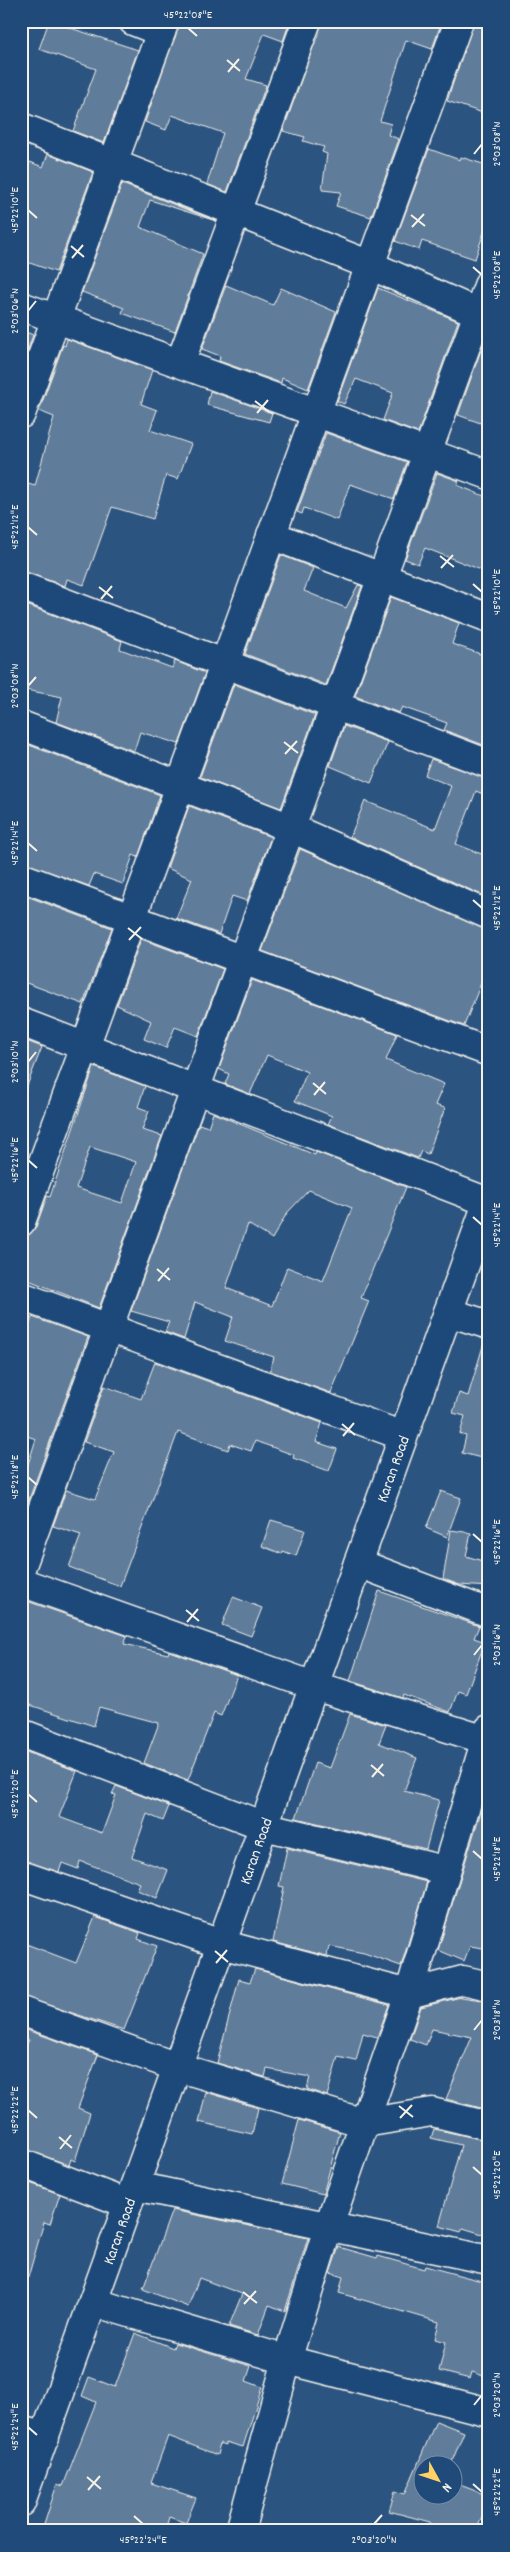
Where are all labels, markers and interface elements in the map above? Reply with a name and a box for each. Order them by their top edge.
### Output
text: 45°22'08"E [164,7,213,24]
text: 2°03'08"N [489,121,506,166]
text: 45°22'10"E [7,186,24,233]
text: 45°22'08"E [489,250,506,299]
text: 2°03'06"N [7,288,24,334]
text: 45°22'12"E [7,504,24,549]
text: 45°22'10"E [489,568,506,615]
text: 2°03'08"N [7,663,24,708]
text: 45°22'14"E [7,820,24,865]
text: 45°22'12"E [489,885,506,930]
text: 2°03'10"N [7,1041,24,1083]
text: 45°22'16"E [7,1137,24,1183]
text: 45°22'14"E [489,1202,506,1247]
street label: Karan Road [372,1433,417,1506]
text: 45°22'18"E [7,1454,24,1499]
text: 45°22'16"E [489,1519,506,1565]
text: 2°03'16"N [489,1624,506,1666]
text: 45°22'20"E [7,1769,24,1818]
street label: Karan Road [235,1815,280,1888]
text: 45°22'18"E [489,1836,506,1881]
text: 2°03'18"N [489,1999,506,2040]
text: 45°22'22"E [7,2086,24,2134]
text: 45°22'20"E [489,2150,506,2199]
street label: Karan Road [98,2195,143,2268]
text: 2°03'20"N [489,2372,506,2418]
text: 45°22'24"E [7,2403,24,2451]
north arrow [412,2454,462,2504]
text: 45°22'22"E [489,2468,506,2516]
text: N [436,2478,456,2496]
text: 45°22'24"E [119,2532,167,2549]
text: 2°03'20"N [351,2532,397,2549]

